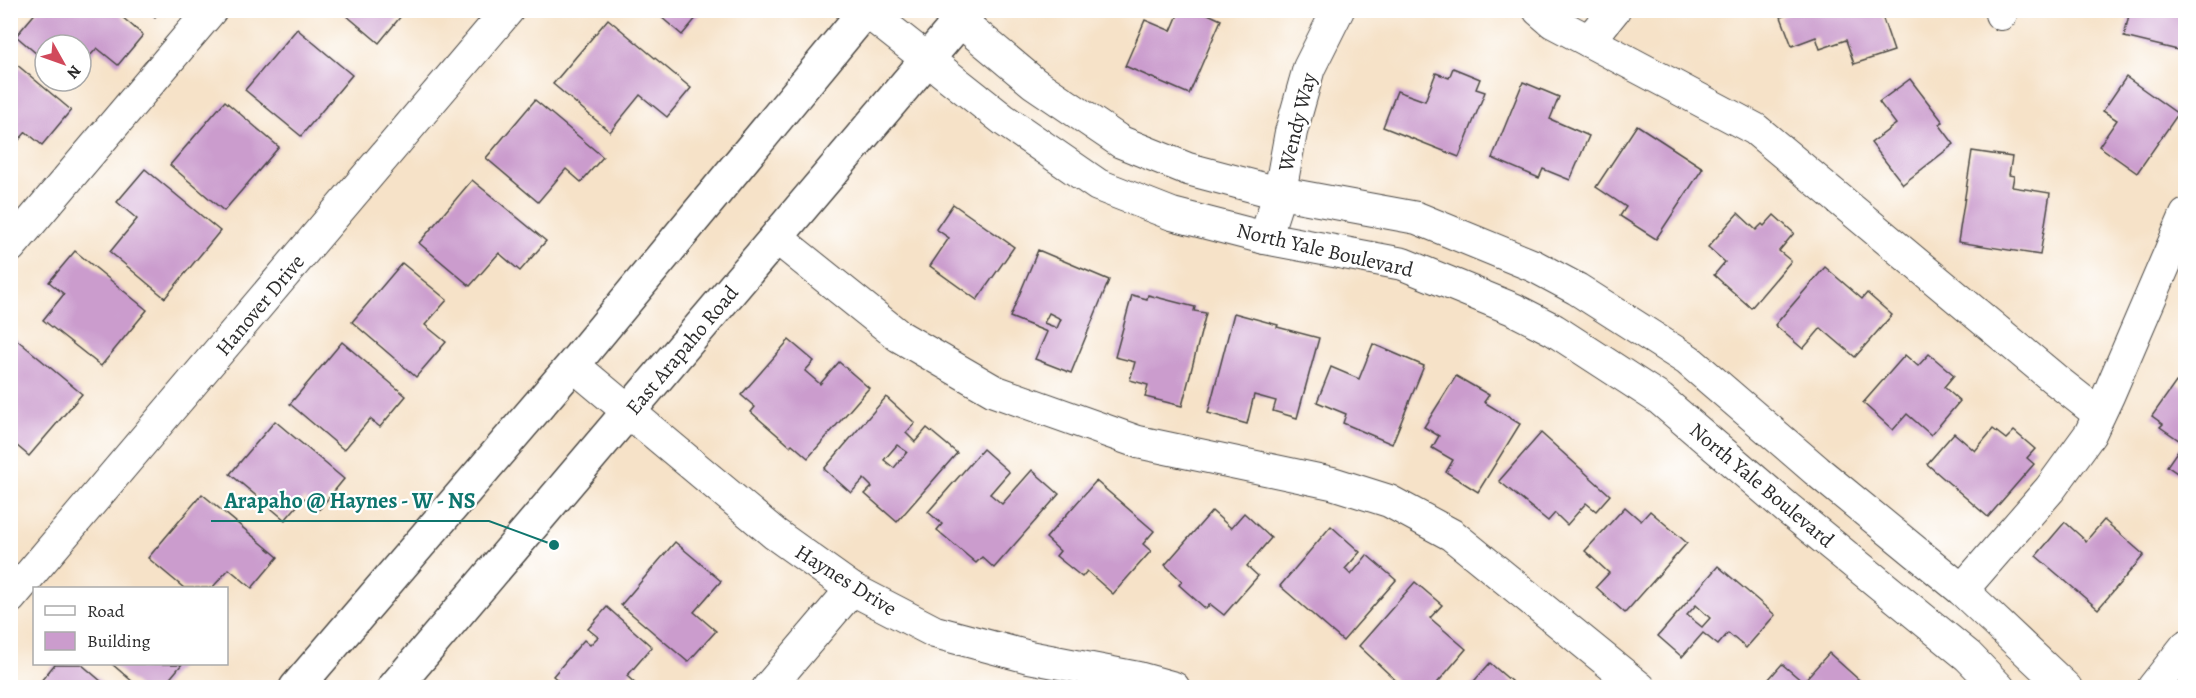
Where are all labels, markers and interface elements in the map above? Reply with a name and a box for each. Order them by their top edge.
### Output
north arrow [33,33,93,93]
text: N [61,60,86,84]
street label: Wendy Way [1271,69,1323,175]
street label: North Yale Boulevard [1234,216,1417,284]
street label: Hanover Drive [209,248,311,362]
street label: East Arapaho Road [619,279,745,421]
street label: North Yale Boulevard [1684,416,1841,554]
callout: Arapaho @ Haynes - W - NS [211,481,489,521]
text: Arapaho @ Haynes - W - NS [223,486,476,516]
street label: Haynes Drive [790,538,902,622]
legend [33,587,228,665]
text: Road [87,599,125,623]
text: Building [87,629,151,653]

